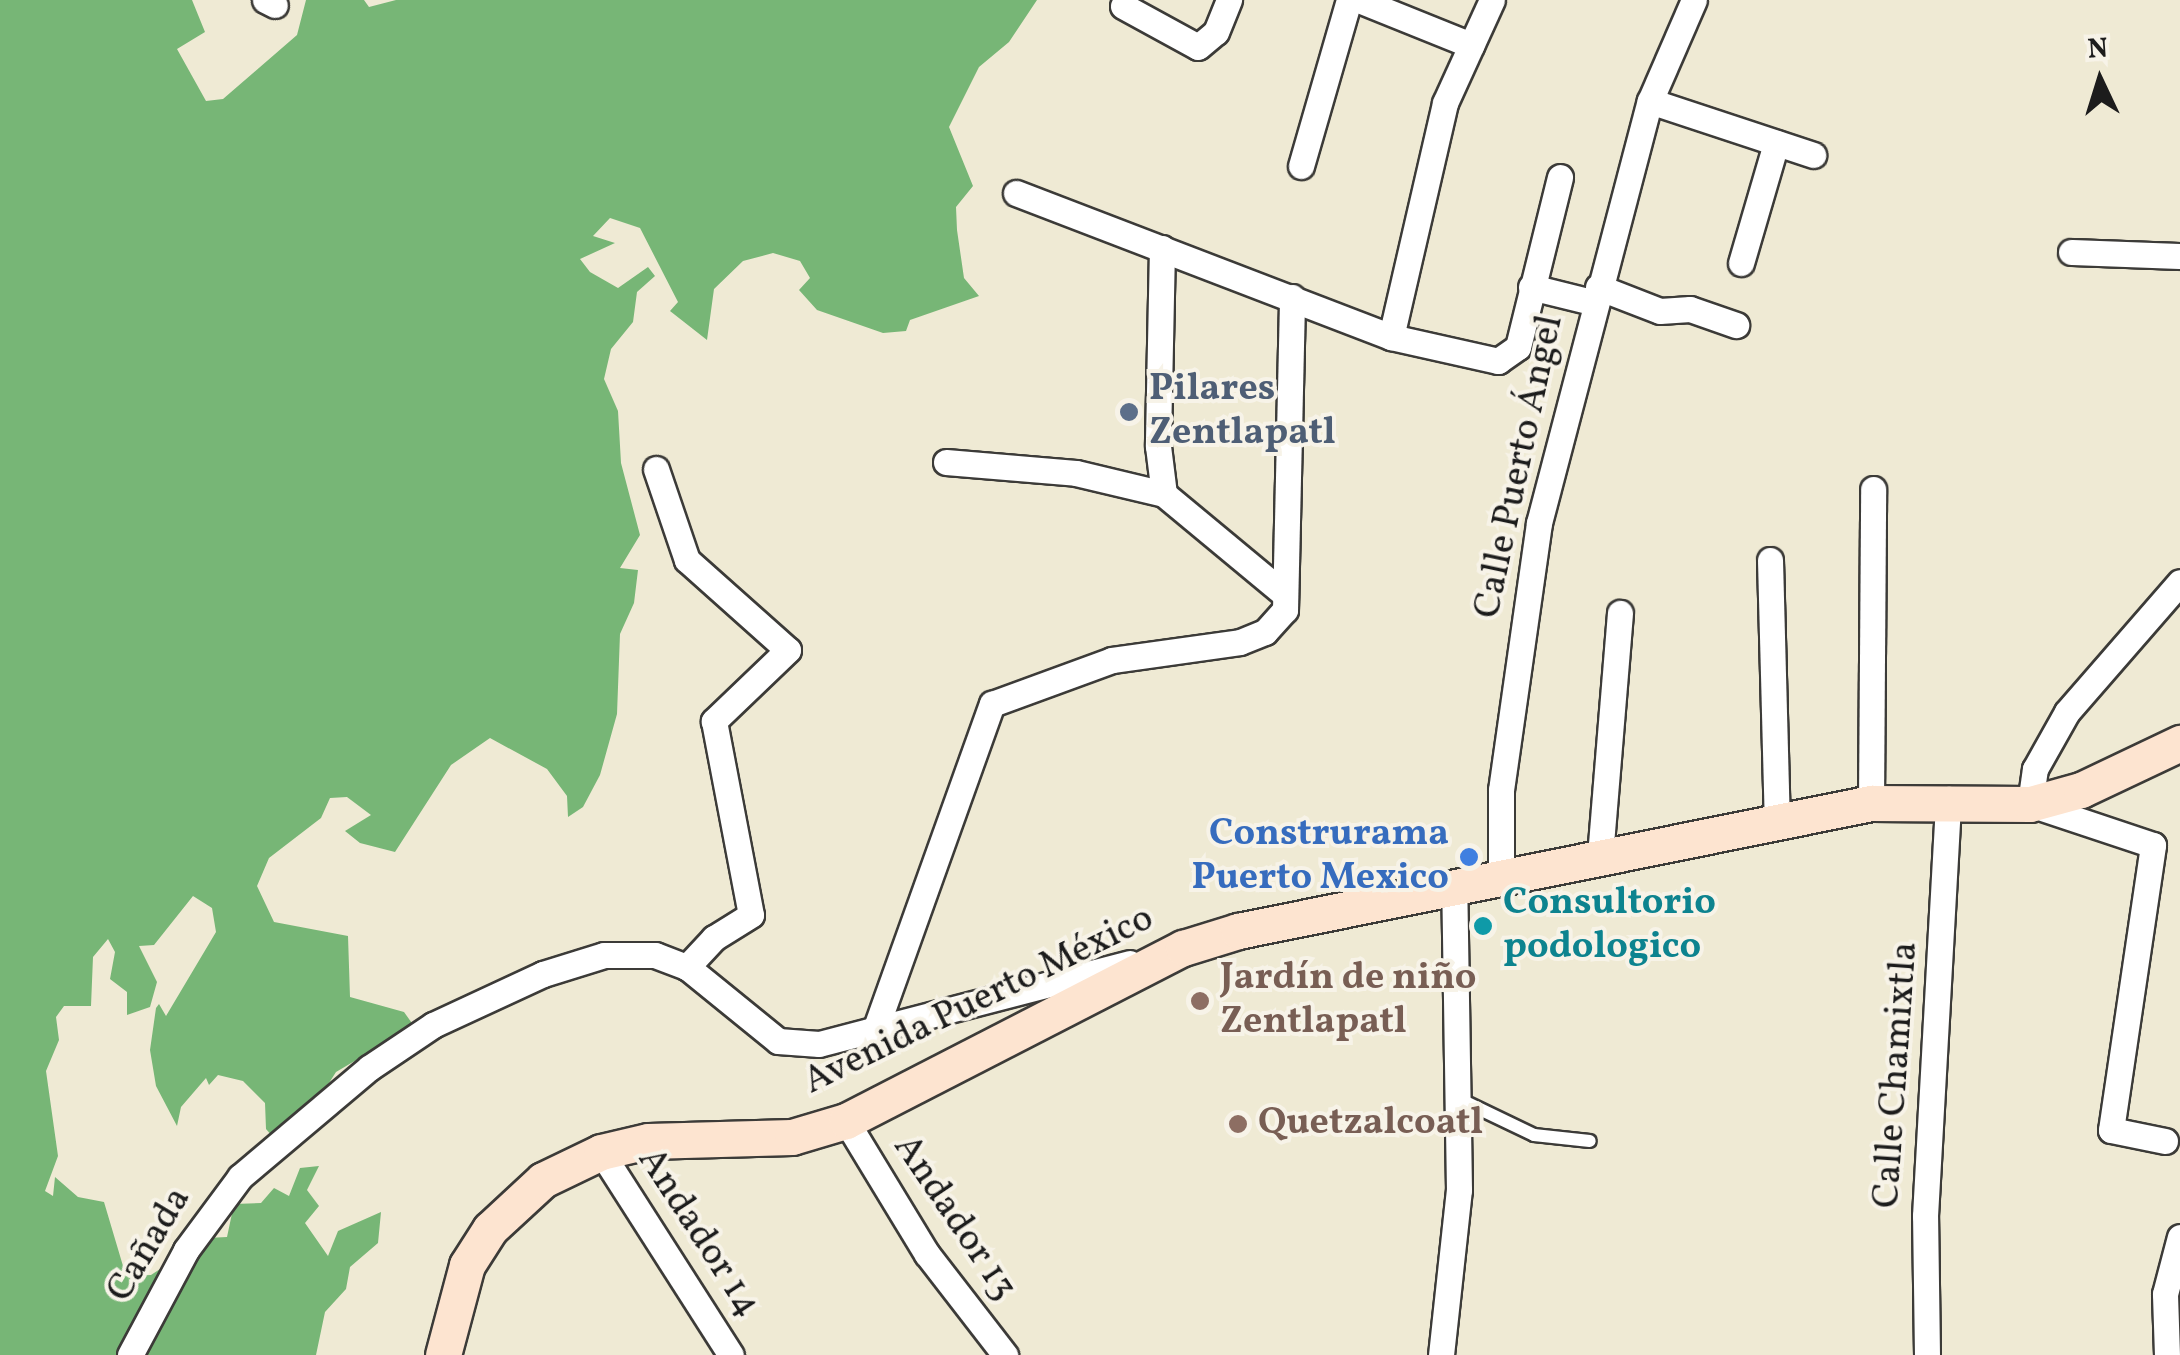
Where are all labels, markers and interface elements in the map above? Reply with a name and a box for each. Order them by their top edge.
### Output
text: N [2086,29,2109,70]
north arrow [2050,30,2150,130]
street label: Calle Puerto Ángel [1466,311,1574,623]
place label: Pilares Zentlapatl [1149,367,1336,456]
marker: Pilares Zentlapatl [1118,401,1140,423]
place label: Construrama Puerto Mexico [1191,812,1449,902]
marker: Construrama Puerto Mexico [1458,846,1480,868]
place label: Consultorio podologico [1503,881,1716,971]
street label: Avenida Puerto México [797,896,1161,1106]
marker: Consultorio podologico [1472,915,1494,937]
street label: Calle Chamixtla [1865,940,1929,1210]
place label: Jardín de niño Zentlapatl [1220,956,1477,1046]
marker: Jardín de niño Zentlapatl [1189,990,1211,1012]
place label: Quetzalcoatl [1258,1101,1483,1147]
marker: Quetzalcoatl [1227,1113,1249,1135]
street label: Andador 13 [882,1127,1026,1309]
street label: Andador 14 [626,1140,770,1326]
street label: Cañada [98,1179,202,1311]

